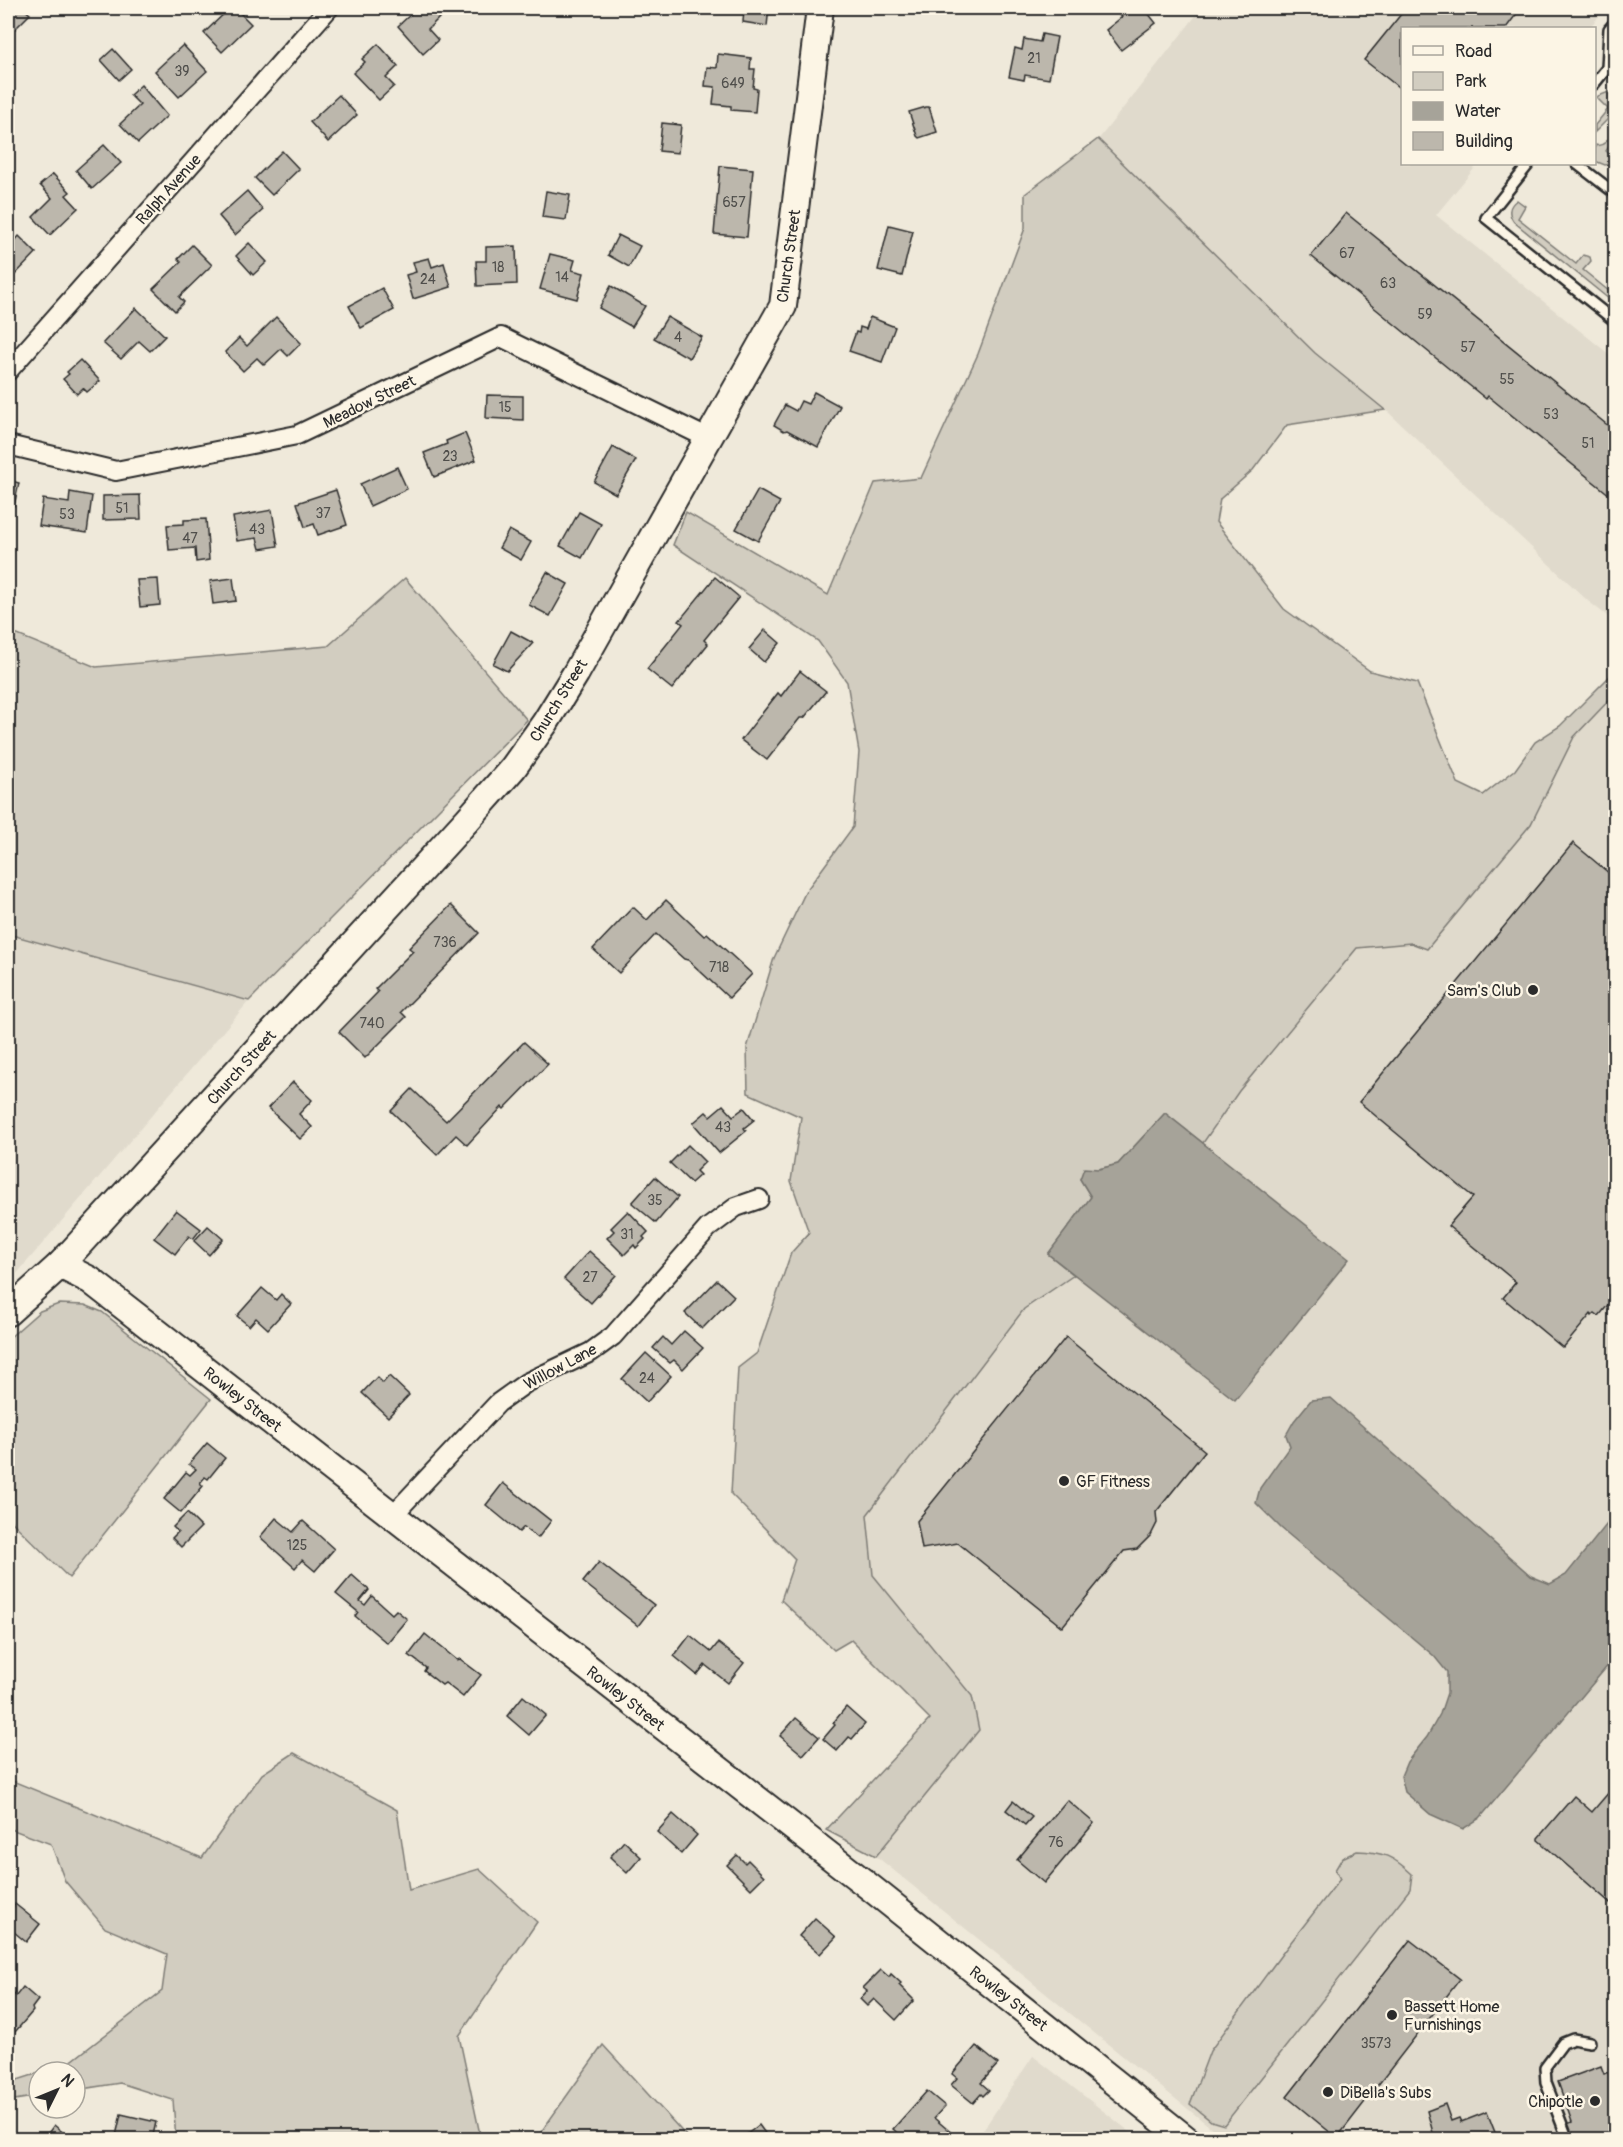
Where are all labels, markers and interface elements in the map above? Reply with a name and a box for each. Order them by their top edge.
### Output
legend [1401,27,1596,165]
text: Road [1455,40,1492,63]
house number: 21 [1027,50,1041,67]
house number: 39 [174,63,190,80]
text: Park [1455,70,1487,93]
house number: 649 [721,75,745,92]
text: Water [1455,100,1501,123]
text: Building [1455,130,1513,153]
street label: Ralph Avenue [132,150,206,229]
house number: 657 [722,194,746,211]
street label: Church Street [773,208,805,304]
house number: 67 [1339,245,1355,262]
house number: 18 [492,259,504,276]
house number: 14 [555,269,569,286]
house number: 24 [420,271,436,288]
house number: 63 [1380,275,1396,292]
house number: 59 [1418,306,1432,323]
house number: 4 [674,329,682,346]
house number: 57 [1461,339,1476,356]
street label: Meadow Street [320,371,419,433]
house number: 55 [1499,371,1515,388]
house number: 15 [498,399,512,416]
house number: 53 [1543,406,1559,423]
house number: 51 [1581,435,1595,452]
house number: 23 [442,448,458,465]
house number: 51 [115,500,129,517]
house number: 37 [315,505,331,522]
house number: 53 [59,506,75,523]
house number: 43 [249,521,265,538]
house number: 47 [182,530,198,547]
street label: Church Street [526,655,592,746]
house number: 736 [433,934,457,951]
house number: 718 [709,959,729,976]
place label: Sam's Club [1447,981,1521,1001]
marker: Sam's Club [1526,983,1540,997]
house number: 740 [359,1015,385,1032]
street label: Church Street [203,1026,281,1109]
house number: 43 [715,1119,731,1136]
house number: 35 [647,1192,663,1209]
house number: 31 [620,1226,634,1243]
house number: 27 [582,1269,598,1286]
street label: Willow Lane [521,1339,600,1394]
street label: Rowley Street [199,1363,286,1437]
house number: 24 [639,1370,655,1387]
place label: GF Fitness [1076,1472,1150,1492]
marker: GF Fitness [1057,1474,1071,1488]
house number: 125 [287,1537,307,1554]
street label: Rowley Street [582,1662,669,1736]
house number: 76 [1048,1834,1064,1851]
street label: Rowley Street [965,1962,1052,2036]
place label: Bassett Home Furnishings [1404,1997,1500,2035]
marker: Bassett Home Furnishings [1385,2008,1399,2022]
house number: 3573 [1361,2035,1391,2052]
north arrow [27,2060,87,2120]
text: N [56,2070,78,2091]
place label: DiBella's Subs [1340,2083,1431,2103]
marker: DiBella's Subs [1321,2085,1335,2099]
place label: Chipotle [1528,2092,1583,2112]
marker: Chipotle [1588,2094,1602,2108]

